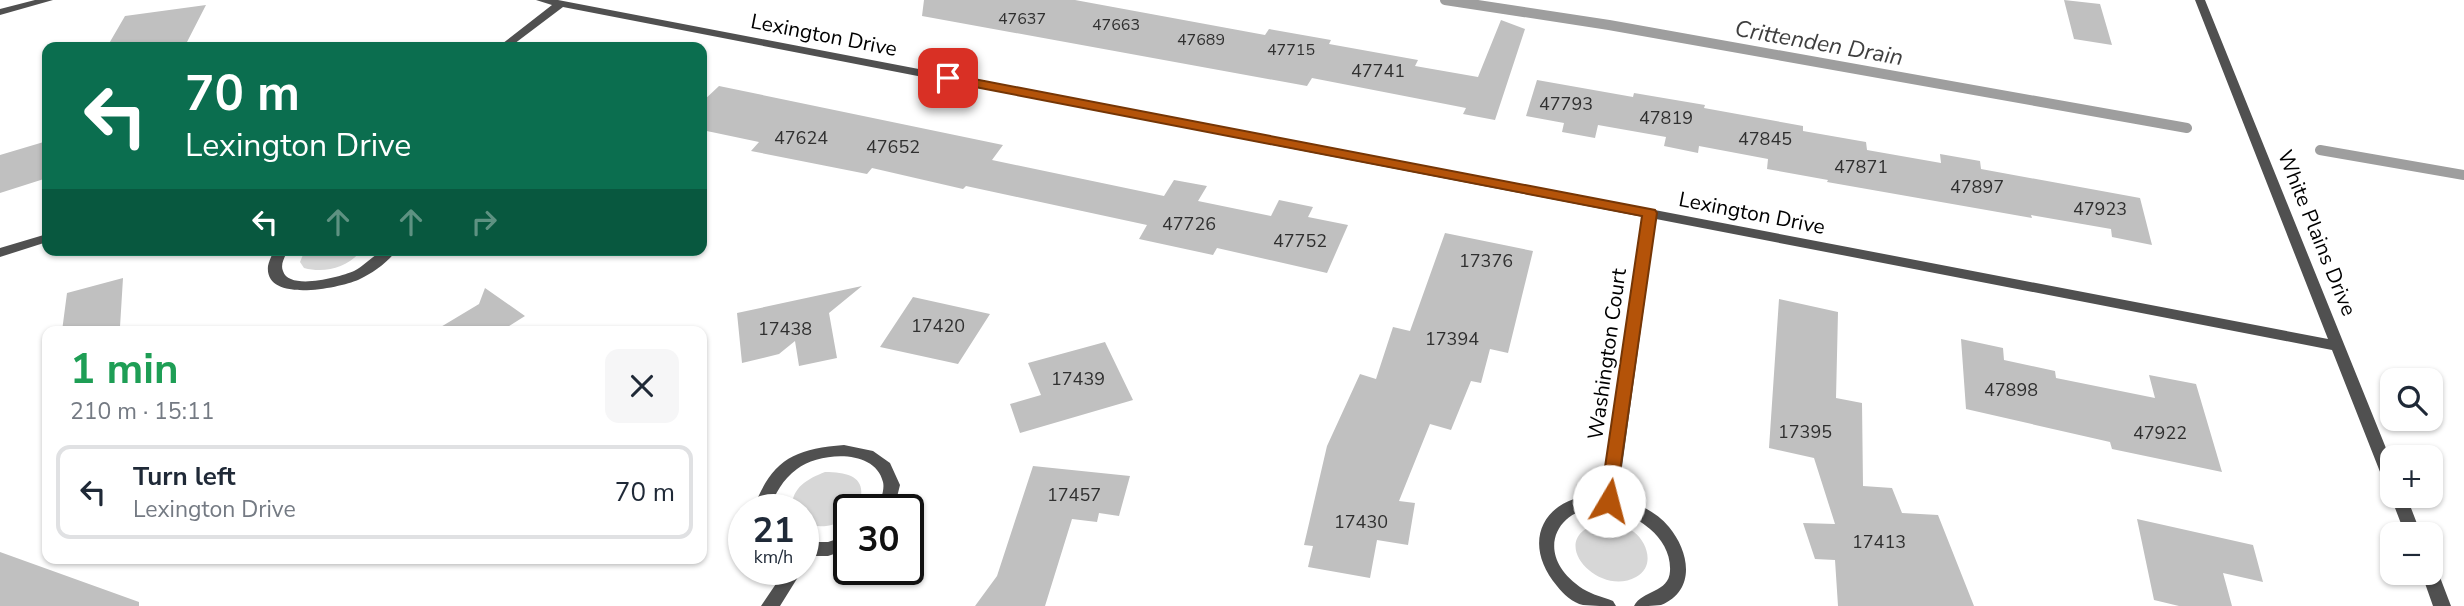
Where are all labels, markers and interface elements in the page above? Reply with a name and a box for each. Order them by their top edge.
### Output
street label: Lexington Drive [748,7,900,63]
house number: 47637 [998,8,1046,30]
water label: Crittenden Drain [1732,13,1906,73]
house number: 47663 [1092,14,1140,36]
house number: 47689 [1177,29,1225,51]
house number: 47715 [1267,39,1315,61]
pin [918,48,978,108]
icon: arrive [929,59,967,97]
house number: 47741 [1351,59,1405,83]
text: 70 m [185,60,300,127]
icon: left [70,70,161,161]
house number: 47793 [1539,92,1593,116]
house number: 47819 [1639,106,1693,130]
text: Lexington Drive [185,124,411,167]
house number: 47624 [774,126,828,150]
house number: 47845 [1738,127,1792,151]
house number: 47652 [866,135,920,159]
street label: White Plains Drive [2271,146,2363,320]
house number: 47871 [1834,155,1888,179]
house number: 47897 [1950,175,2004,199]
street label: Lexington Drive [1676,185,1828,241]
house number: 47923 [2073,197,2127,221]
icon: left [246,203,284,241]
icon: ahead [319,203,357,241]
icon: ahead [392,203,430,241]
icon: right [465,203,503,241]
house number: 47726 [1162,212,1216,236]
house number: 47752 [1273,229,1327,253]
house number: 17376 [1459,249,1513,273]
street label: Washington Court [1581,266,1633,441]
house number: 17420 [911,314,965,338]
house number: 17438 [758,317,812,341]
house number: 17394 [1425,327,1479,351]
text: 1 min [70,341,179,398]
button: close [605,349,679,423]
house number: 17439 [1051,367,1105,391]
map controls [2380,368,2443,585]
button: search [2380,368,2443,431]
house number: 47898 [1984,378,2038,402]
text: 210 m · 15:11 [70,396,215,427]
house number: 17395 [1778,420,1832,444]
house number: 47922 [2133,421,2187,445]
button: + [2380,445,2443,508]
text: Turn left [133,459,236,494]
position arrow [1572,464,1646,538]
icon: left [74,473,112,511]
text: 70 m [615,475,675,510]
house number: 17457 [1047,483,1101,507]
text: Lexington Drive [133,494,296,525]
speed limit sign: 30 [833,494,924,585]
text: 21 [752,507,795,554]
house number: 17430 [1334,510,1388,534]
button: − [2380,522,2443,585]
house number: 17413 [1852,530,1906,554]
text: km/h [754,545,793,569]

